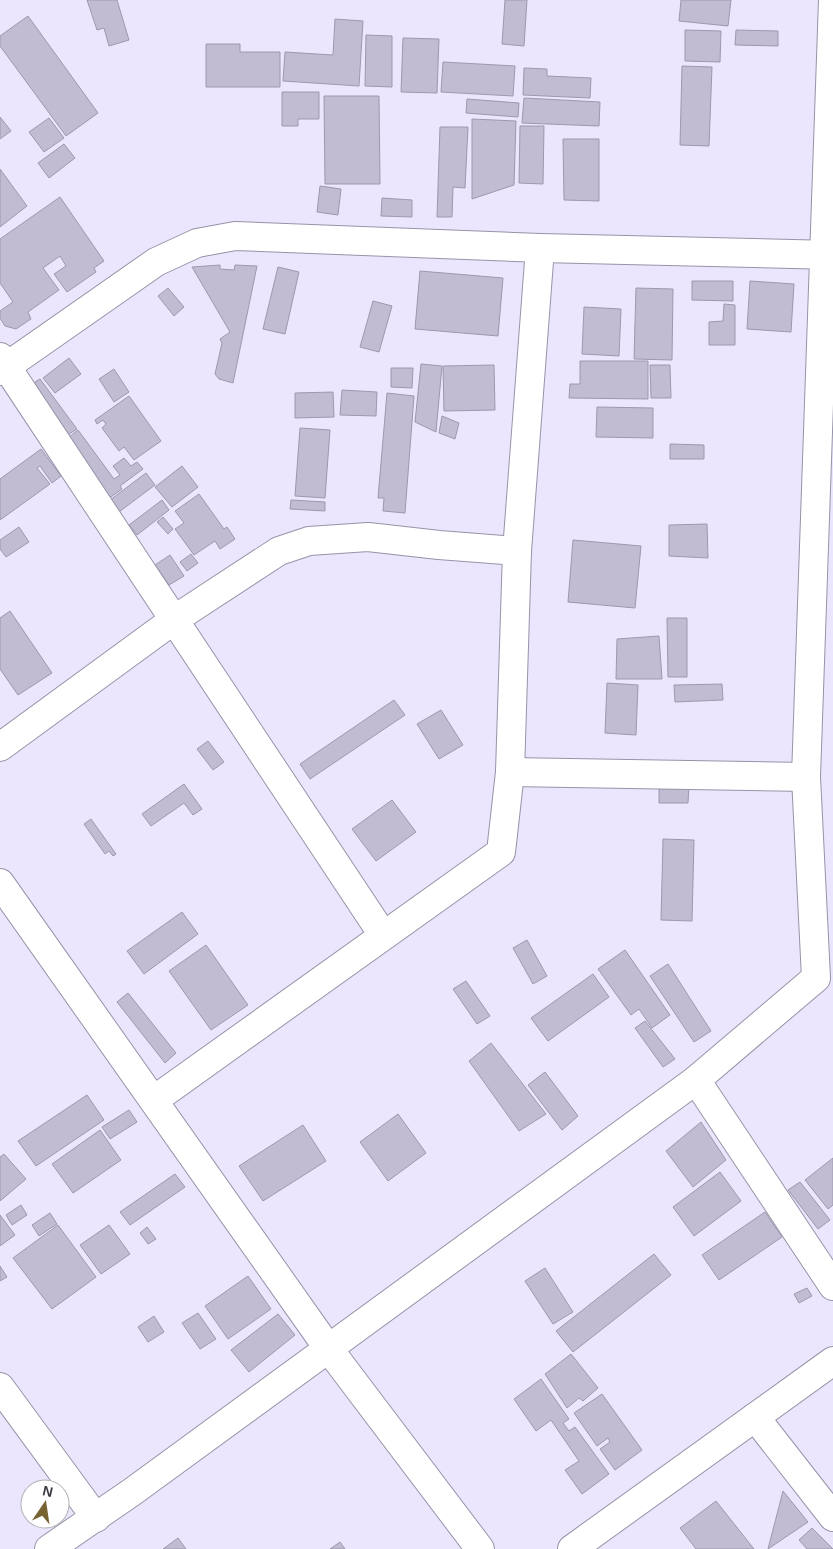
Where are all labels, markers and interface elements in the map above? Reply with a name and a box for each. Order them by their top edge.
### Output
north arrow [20,1479,70,1529]
text: N [41,1482,55,1500]

